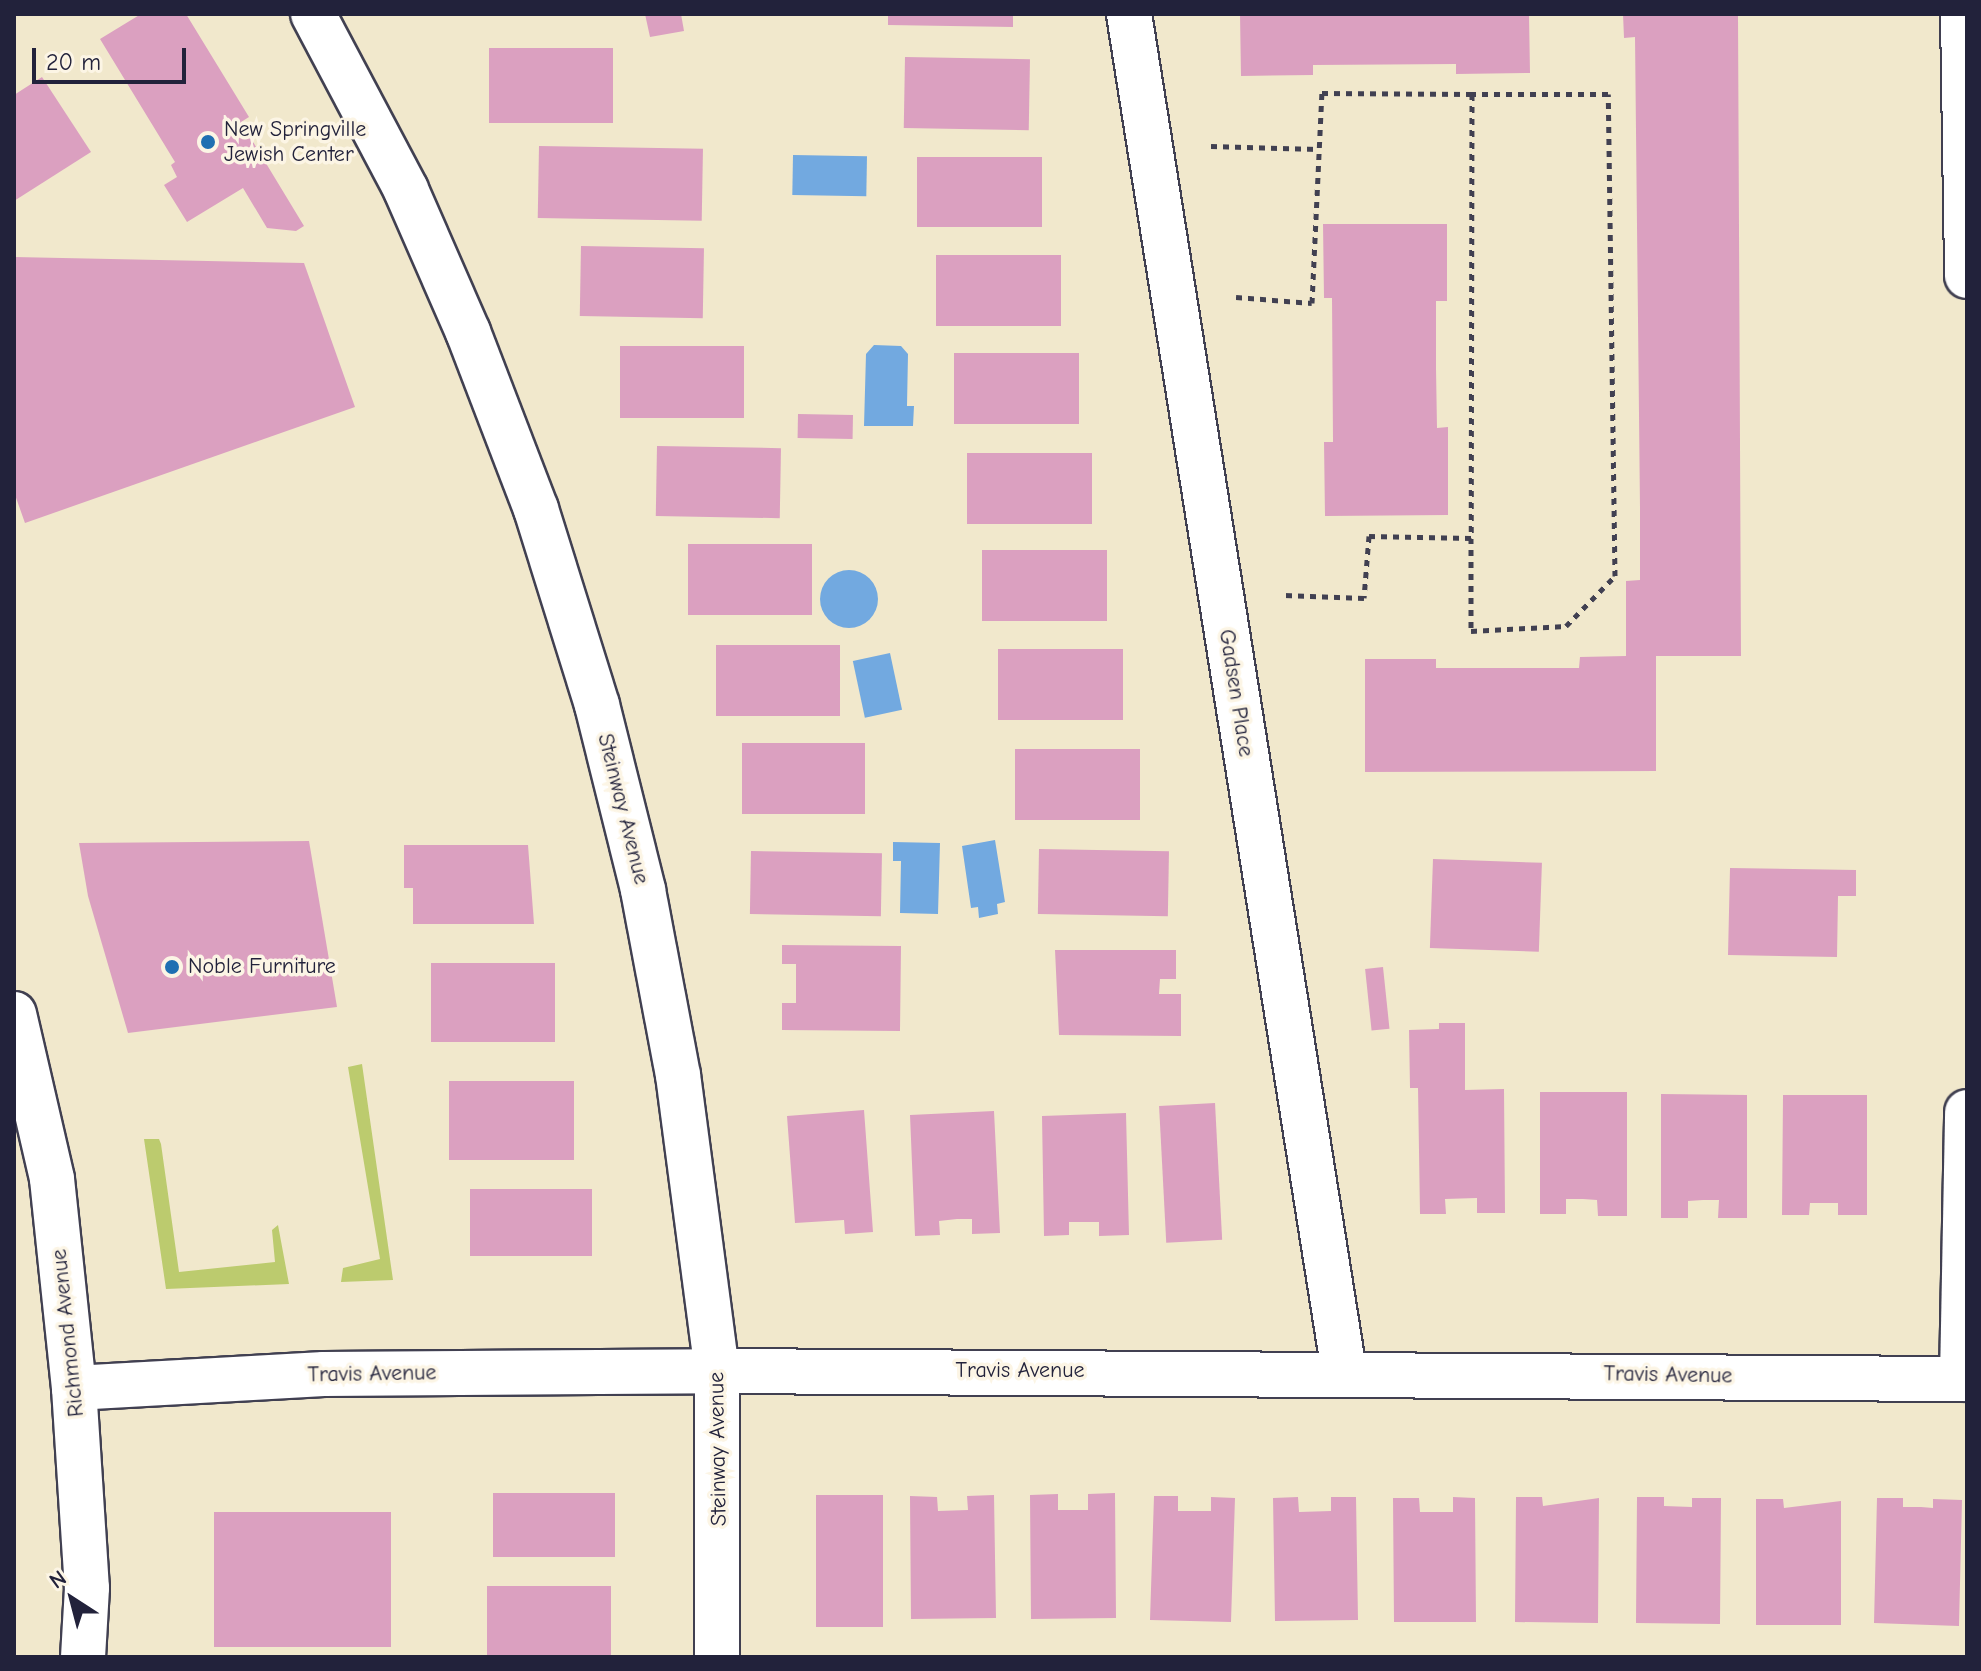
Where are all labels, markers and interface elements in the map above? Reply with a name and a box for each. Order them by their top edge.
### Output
scale bar [36,32,190,82]
text: 20 m [46,48,101,76]
place label: New Springville Jewish Center [224,116,366,168]
marker: New Springville Jewish Center [199,133,217,151]
street label: Gadsen Place [1213,627,1259,759]
street label: Steinway Avenue [592,731,654,887]
place label: Noble Furniture [188,954,336,980]
marker: Noble Furniture [163,958,181,976]
street label: Richmond Avenue [46,1248,90,1418]
street label: Travis Avenue [956,1358,1084,1384]
street label: Travis Avenue [307,1360,437,1388]
street label: Travis Avenue [1603,1361,1733,1389]
street label: Steinway Avenue [703,1372,733,1526]
north arrow [32,1559,112,1639]
text: N [44,1565,71,1594]

